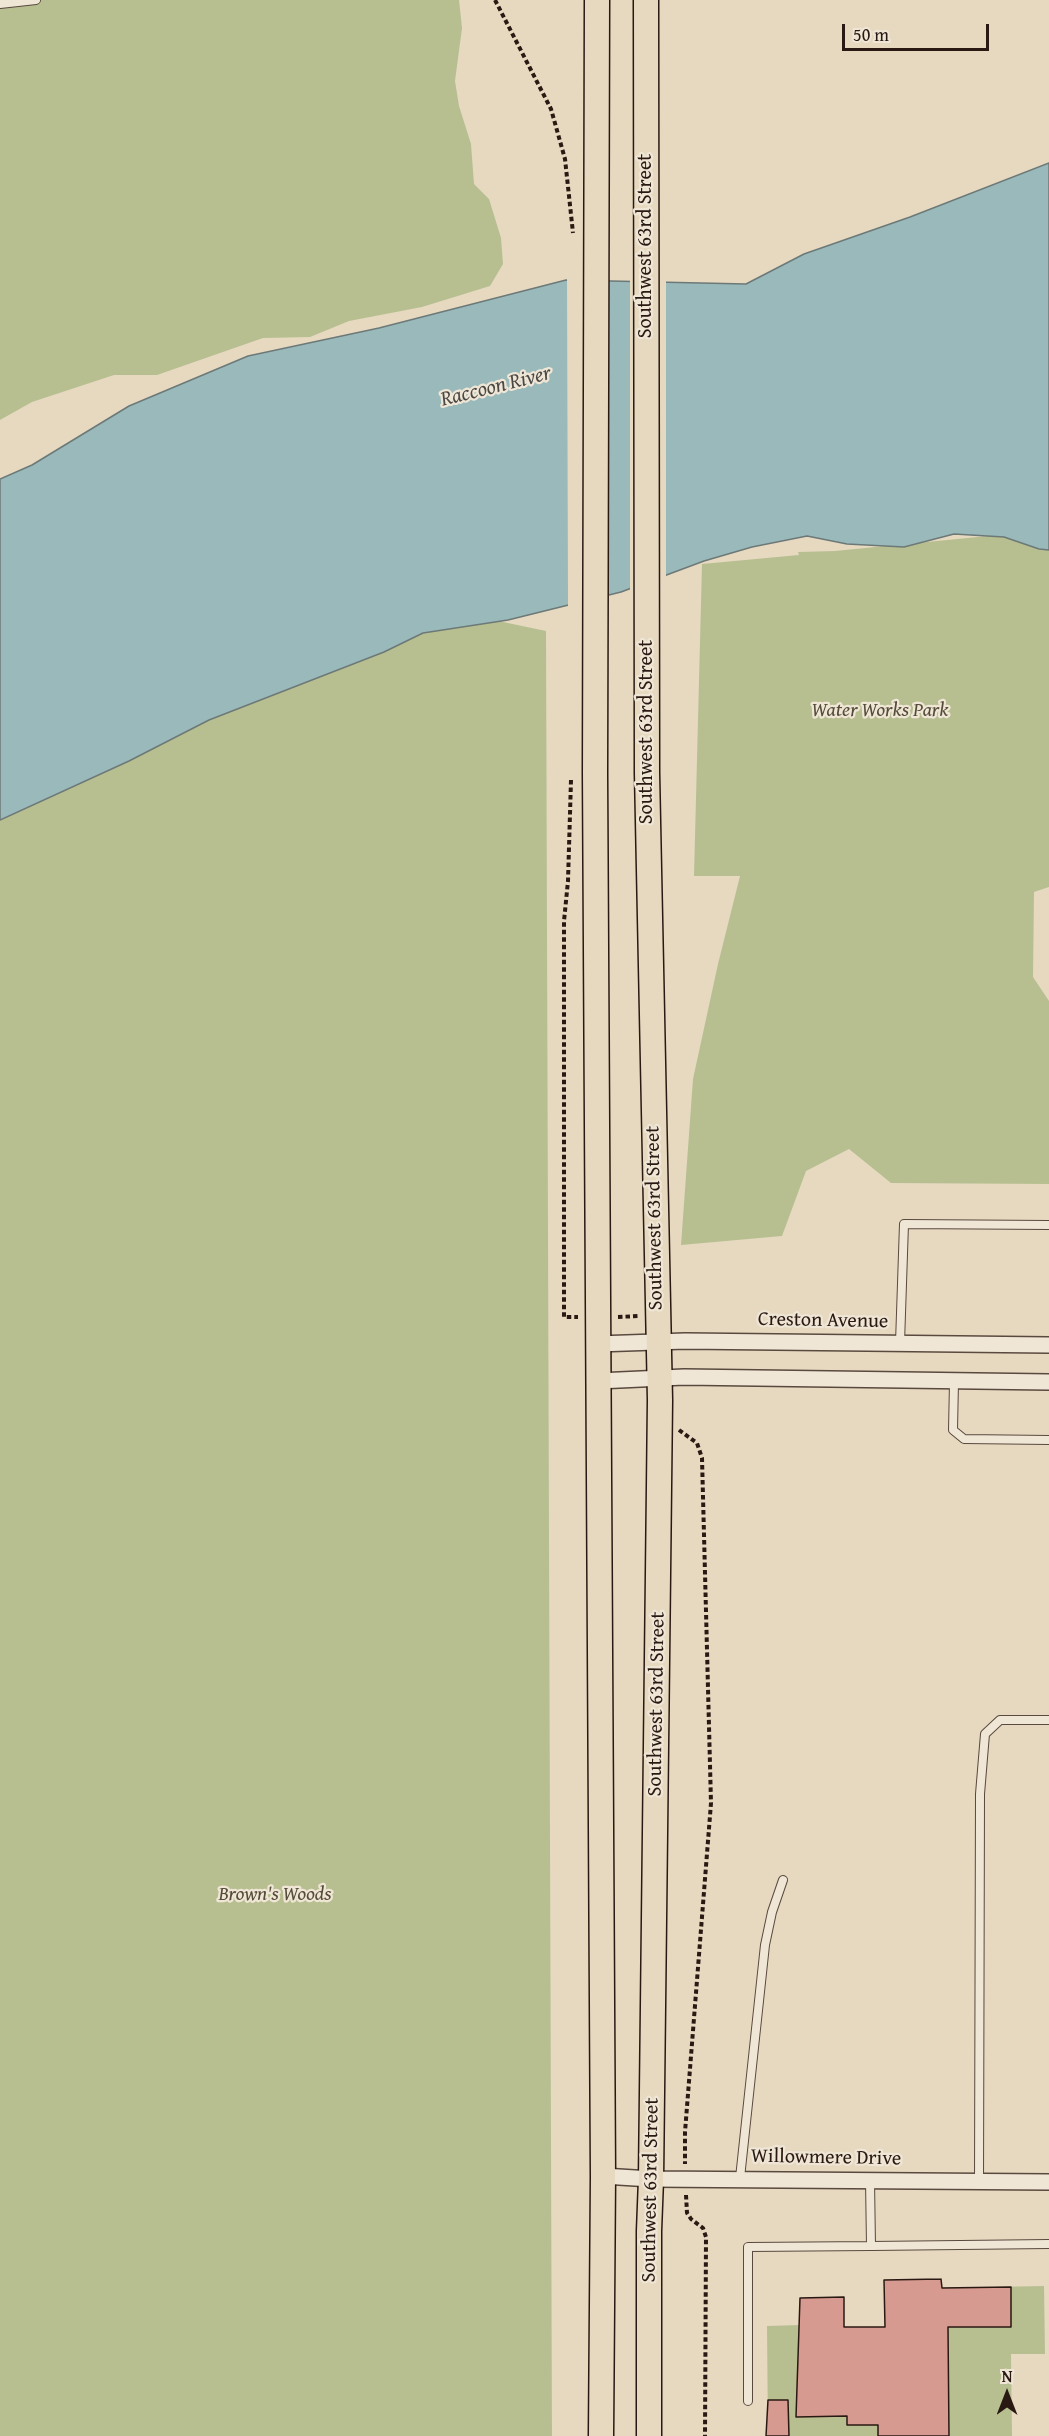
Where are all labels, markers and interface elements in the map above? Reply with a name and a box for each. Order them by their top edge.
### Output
scale bar [845,12,992,50]
text: 50 m [853,21,889,48]
street label: Southwest 63rd Street [634,154,658,338]
water label: Raccoon River [438,361,554,413]
street label: Southwest 63rd Street [635,640,659,824]
park label: Water Works Park [812,699,948,723]
street label: Southwest 63rd Street [641,1125,669,1311]
street label: Creston Avenue [758,1308,888,1334]
street label: Southwest 63rd Street [643,1611,671,1797]
park label: Brown's Woods [218,1883,332,1907]
street label: Southwest 63rd Street [637,2097,665,2283]
street label: Willowmere Drive [751,2145,901,2171]
north arrow [977,2364,1037,2424]
text: N [1002,2364,1012,2388]

